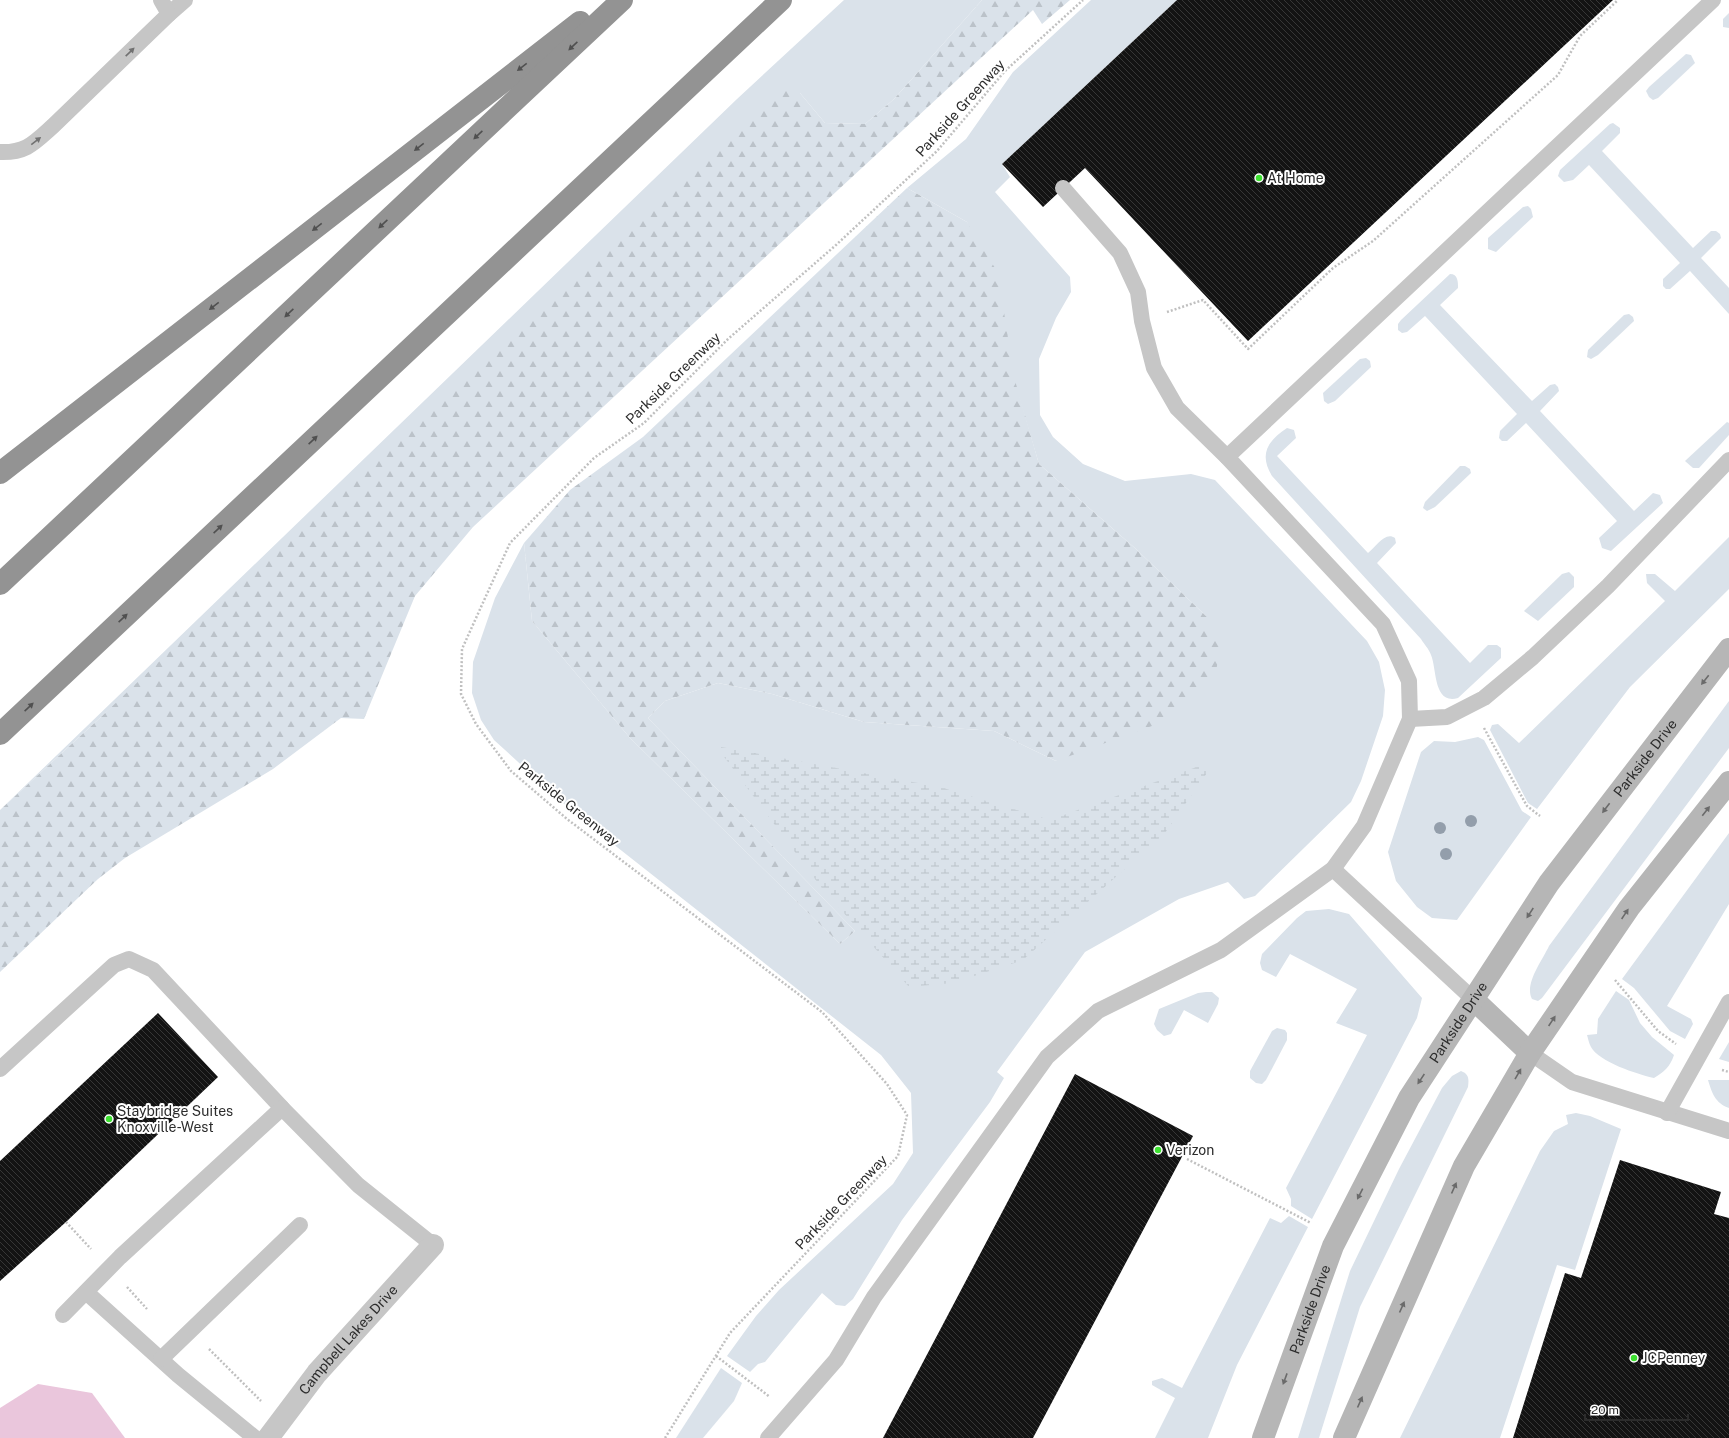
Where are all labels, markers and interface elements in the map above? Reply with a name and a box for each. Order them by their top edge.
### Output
one-way arrow [568,41,578,51]
one-way arrow [125,47,135,57]
street label: Parkside Greenway [912,56,1008,160]
one-way arrow [516,63,527,71]
one-way arrow [473,130,483,140]
one-way arrow [30,136,41,145]
one-way arrow [414,142,425,151]
place label: At Home [1267,170,1324,186]
marker: At Home [1254,173,1264,183]
one-way arrow [378,219,388,229]
one-way arrow [311,222,322,231]
one-way arrow [209,302,220,311]
one-way arrow [284,308,293,317]
street label: Parkside Greenway [623,329,724,427]
one-way arrow [308,435,318,445]
one-way arrow [213,524,223,534]
one-way arrow [118,613,128,623]
one-way arrow [1701,675,1709,685]
one-way arrow [24,702,34,712]
street label: Parkside Drive [1610,716,1680,800]
street label: Parkside Greenway [515,758,623,850]
one-way arrow [1602,803,1611,814]
one-way arrow [1701,806,1710,817]
one-way arrow [1526,908,1534,918]
one-way arrow [1621,908,1629,919]
street label: Parkside Drive [1426,979,1490,1066]
one-way arrow [1548,1016,1556,1026]
one-way arrow [1514,1068,1521,1080]
one-way arrow [1418,1073,1425,1085]
place label: Staybridge Suites Knoxville-West [117,1103,233,1135]
marker: Staybridge Suites Knoxville-West [104,1114,114,1124]
place label: Verizon [1166,1142,1214,1158]
marker: Verizon [1153,1145,1163,1155]
street label: Parkside Greenway [792,1151,890,1252]
one-way arrow [1451,1182,1457,1193]
one-way arrow [1357,1188,1363,1200]
street label: Parkside Drive [1286,1263,1333,1356]
street label: Campbell Lakes Drive [296,1282,401,1398]
one-way arrow [1399,1301,1405,1313]
place label: JCPenney [1642,1350,1706,1366]
marker: JCPenney [1629,1353,1639,1363]
one-way arrow [1281,1373,1287,1385]
scale bar [1585,1396,1688,1422]
one-way arrow [1357,1397,1363,1408]
text: 20 m [1591,1403,1619,1417]

